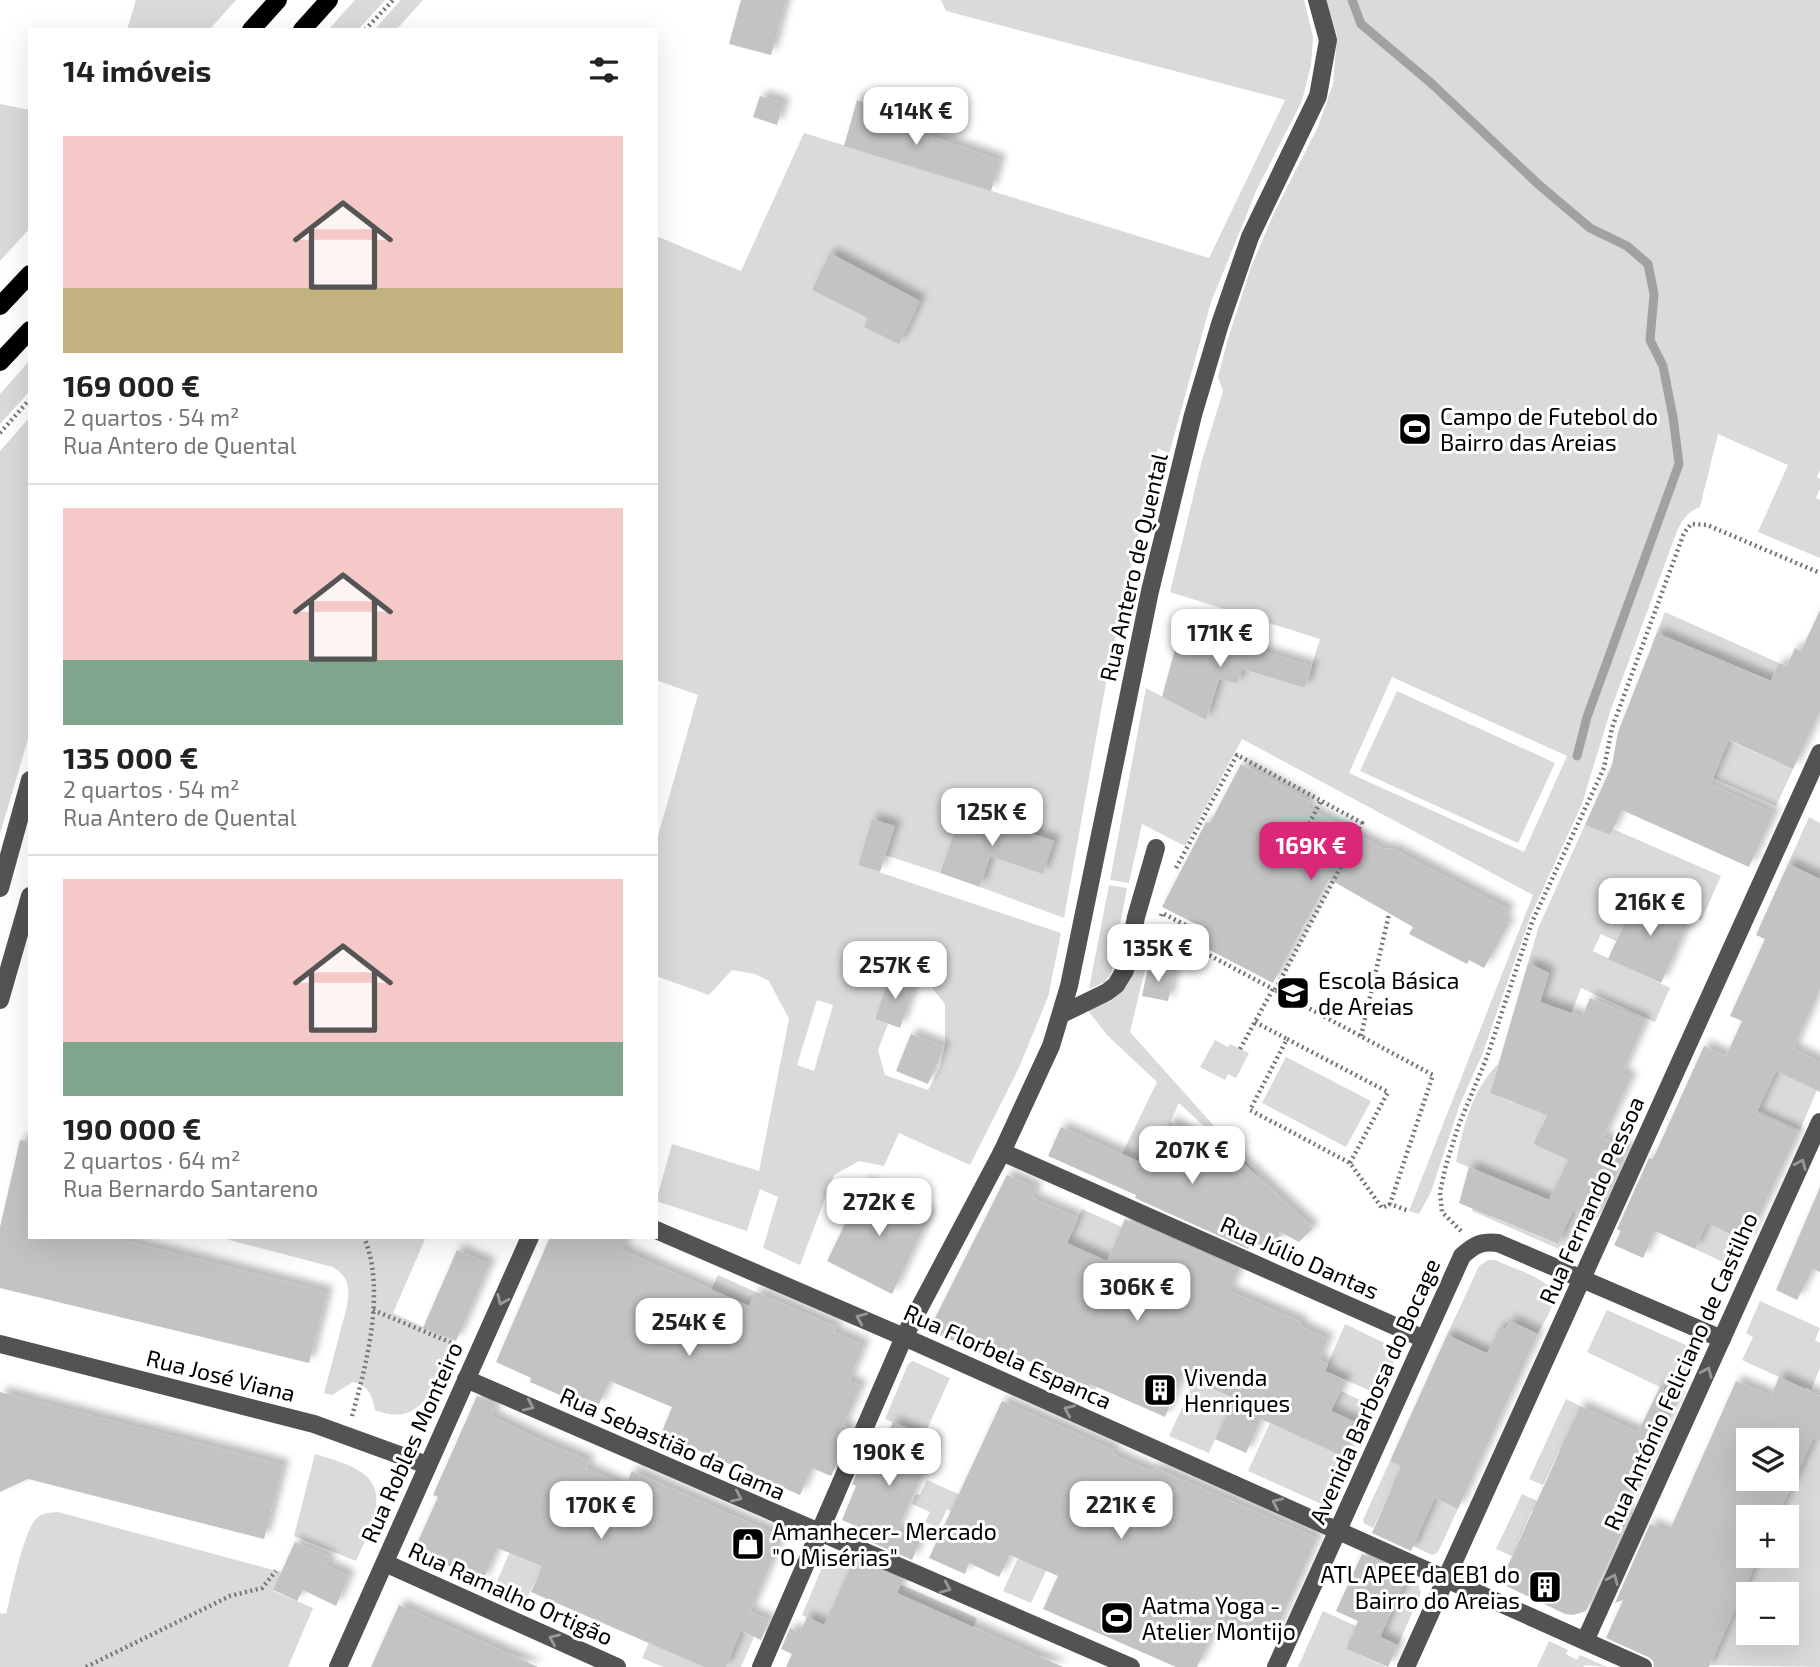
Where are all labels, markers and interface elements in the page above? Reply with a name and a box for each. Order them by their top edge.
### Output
icon: filters [585,51,623,89]
text: 14 imóveis [63,52,212,88]
pin: 414K € [859,88,973,147]
text: 414K € [879,96,953,124]
icon: home [280,182,406,308]
text: 169 000 € [63,367,200,403]
place label: Campo de Futebol do Bairro das Areias [1440,402,1658,456]
text: 2 quartos · 54 m² [63,403,240,431]
sports icon: Campo de Futebol do Bairro das Areias [1396,410,1434,448]
text: Rua Antero de Quental [63,431,297,459]
street label: Rua Antero de Quental [1093,450,1173,684]
icon: home [280,554,406,680]
pin: 171K € [1163,610,1277,669]
text: 171K € [1187,618,1253,646]
text: 135 000 € [63,739,199,775]
text: 2 quartos · 54 m² [63,775,240,803]
pin: 125K € [935,788,1049,848]
text: 125K € [957,797,1027,825]
text: Rua Antero de Quental [63,803,297,831]
pin: 169K € [1254,822,1368,882]
text: 169K € [1275,831,1347,859]
pin: 216K € [1593,878,1707,938]
text: 216K € [1615,887,1685,915]
icon: home [280,925,406,1051]
pin: 135K € [1101,925,1215,984]
text: 135K € [1123,933,1193,961]
pin: 257K € [838,942,952,1001]
text: 257K € [859,950,931,978]
place label: Escola Básica de Areias [1318,966,1459,1020]
school or university icon: Escola Básica de Areias [1274,974,1312,1012]
street label: Rua Fernando Pessoa [1533,1092,1649,1308]
text: 190 000 € [63,1110,202,1146]
pin: 207K € [1135,1126,1249,1186]
text: 207K € [1155,1135,1229,1163]
text: 2 quartos · 64 m² [63,1146,240,1174]
one-way arrow [1793,1159,1807,1171]
text: Rua Bernardo Santareno [63,1174,318,1202]
pin: 272K € [822,1178,936,1238]
text: 272K € [843,1187,915,1215]
street label: Rua António Feliciano de Castilho [1597,1208,1763,1534]
street label: Rua Júlio Dantas [1216,1210,1384,1304]
street label: Avenida Barbosa do Bocage [1303,1254,1445,1528]
pin: 306K € [1080,1264,1194,1323]
text: 306K € [1099,1272,1175,1300]
one-way arrow [496,1292,510,1305]
pin: 254K € [632,1298,746,1358]
street label: Rua Florbela Espanca [900,1298,1116,1414]
text: 254K € [652,1307,726,1335]
one-way arrow [855,1312,868,1326]
street label: Rua Robles Monteiro [354,1337,468,1547]
street label: Rua José Viana [144,1343,298,1407]
place label: Vivenda Henriques [1184,1363,1290,1417]
one-way arrow [1699,1366,1713,1379]
building icon: Vivenda Henriques [1141,1371,1179,1409]
street label: Rua Sebastião da Gama [556,1381,790,1505]
one-way arrow [521,1398,534,1412]
one-way arrow [1064,1404,1076,1418]
pin: 190K € [832,1428,946,1488]
map controls [1736,1428,1799,1645]
button: layers [1736,1428,1799,1491]
text: 190K € [853,1437,925,1465]
pin: 170K € [544,1482,658,1541]
pin: 221K € [1064,1482,1178,1541]
one-way arrow [730,1489,742,1503]
text: 170K € [566,1490,636,1518]
text: 221K € [1086,1490,1156,1518]
one-way arrow [1271,1497,1284,1511]
button: + [1736,1505,1799,1568]
place label: Amanhecer- Mercado "O Misérias" [772,1517,997,1571]
shop icon: Amanhecer- Mercado "O Misérias" [729,1525,767,1563]
street label: Rua Ramalho Ortigão [405,1535,617,1651]
place label: ATL APEE da EB1 do Bairro do Areias [1320,1560,1520,1614]
building icon: ATL APEE da EB1 do Bairro do Areias [1526,1568,1564,1606]
one-way arrow [1605,1574,1619,1586]
one-way arrow [939,1579,951,1593]
button: − [1736,1582,1799,1645]
place label: Aatma Yoga - Atelier Montijo [1142,1591,1296,1645]
sports icon: Aatma Yoga - Atelier Montijo [1098,1599,1136,1637]
one-way arrow [549,1633,561,1647]

